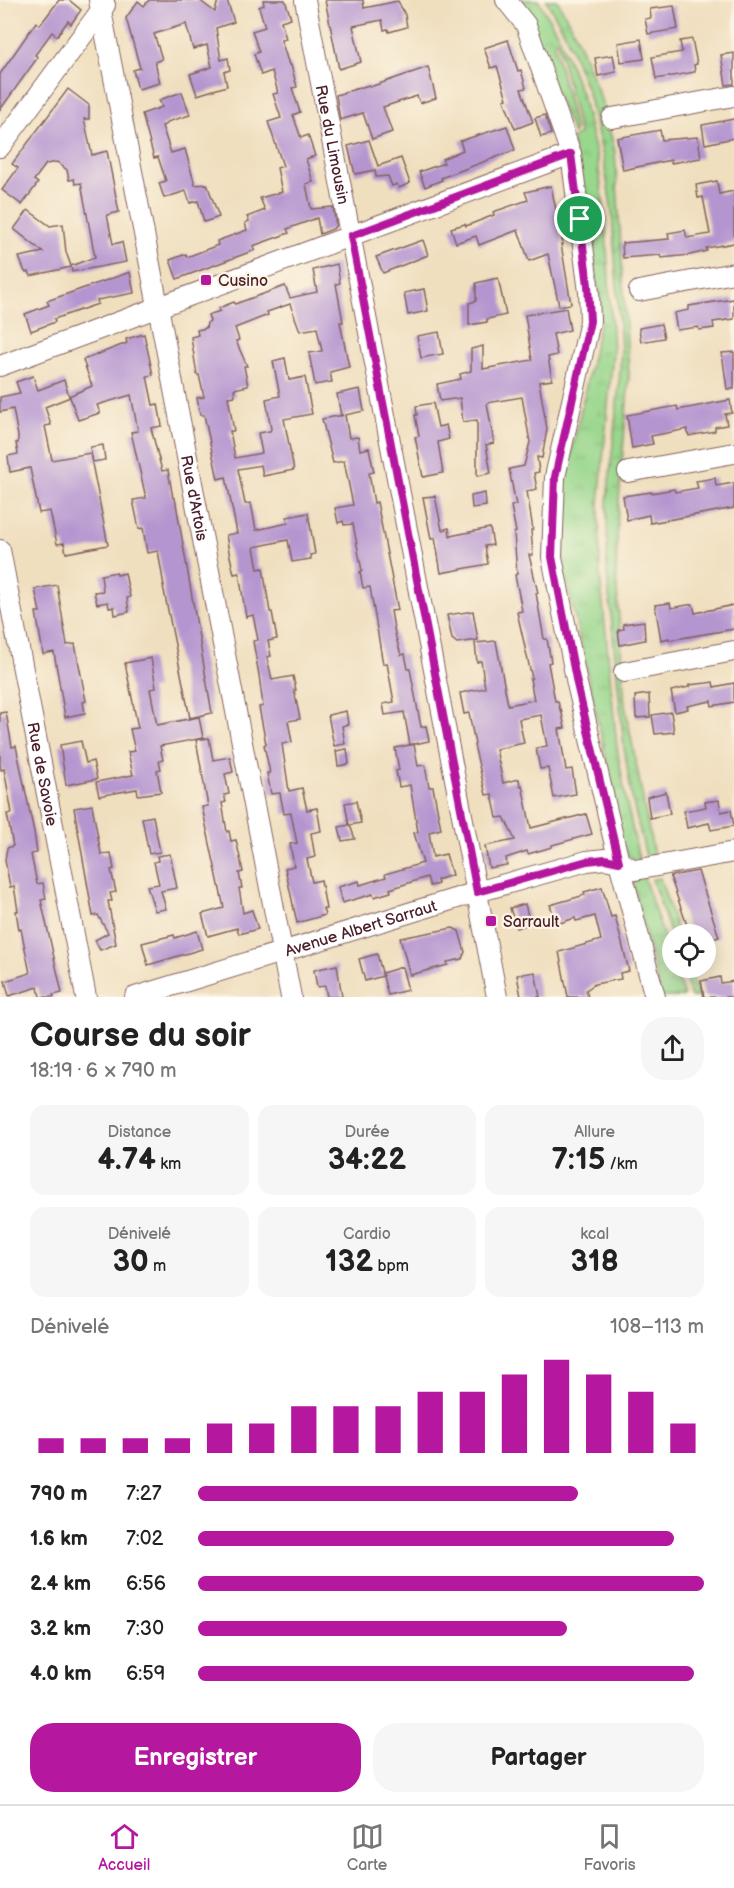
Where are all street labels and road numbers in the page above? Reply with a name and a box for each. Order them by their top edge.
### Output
street label: Rue du Limousin [311,83,352,206]
street label: Rue d'Artois [176,454,211,543]
street label: Rue de Savoie [22,721,61,828]
street label: Avenue Albert Sarraut [283,897,439,961]

